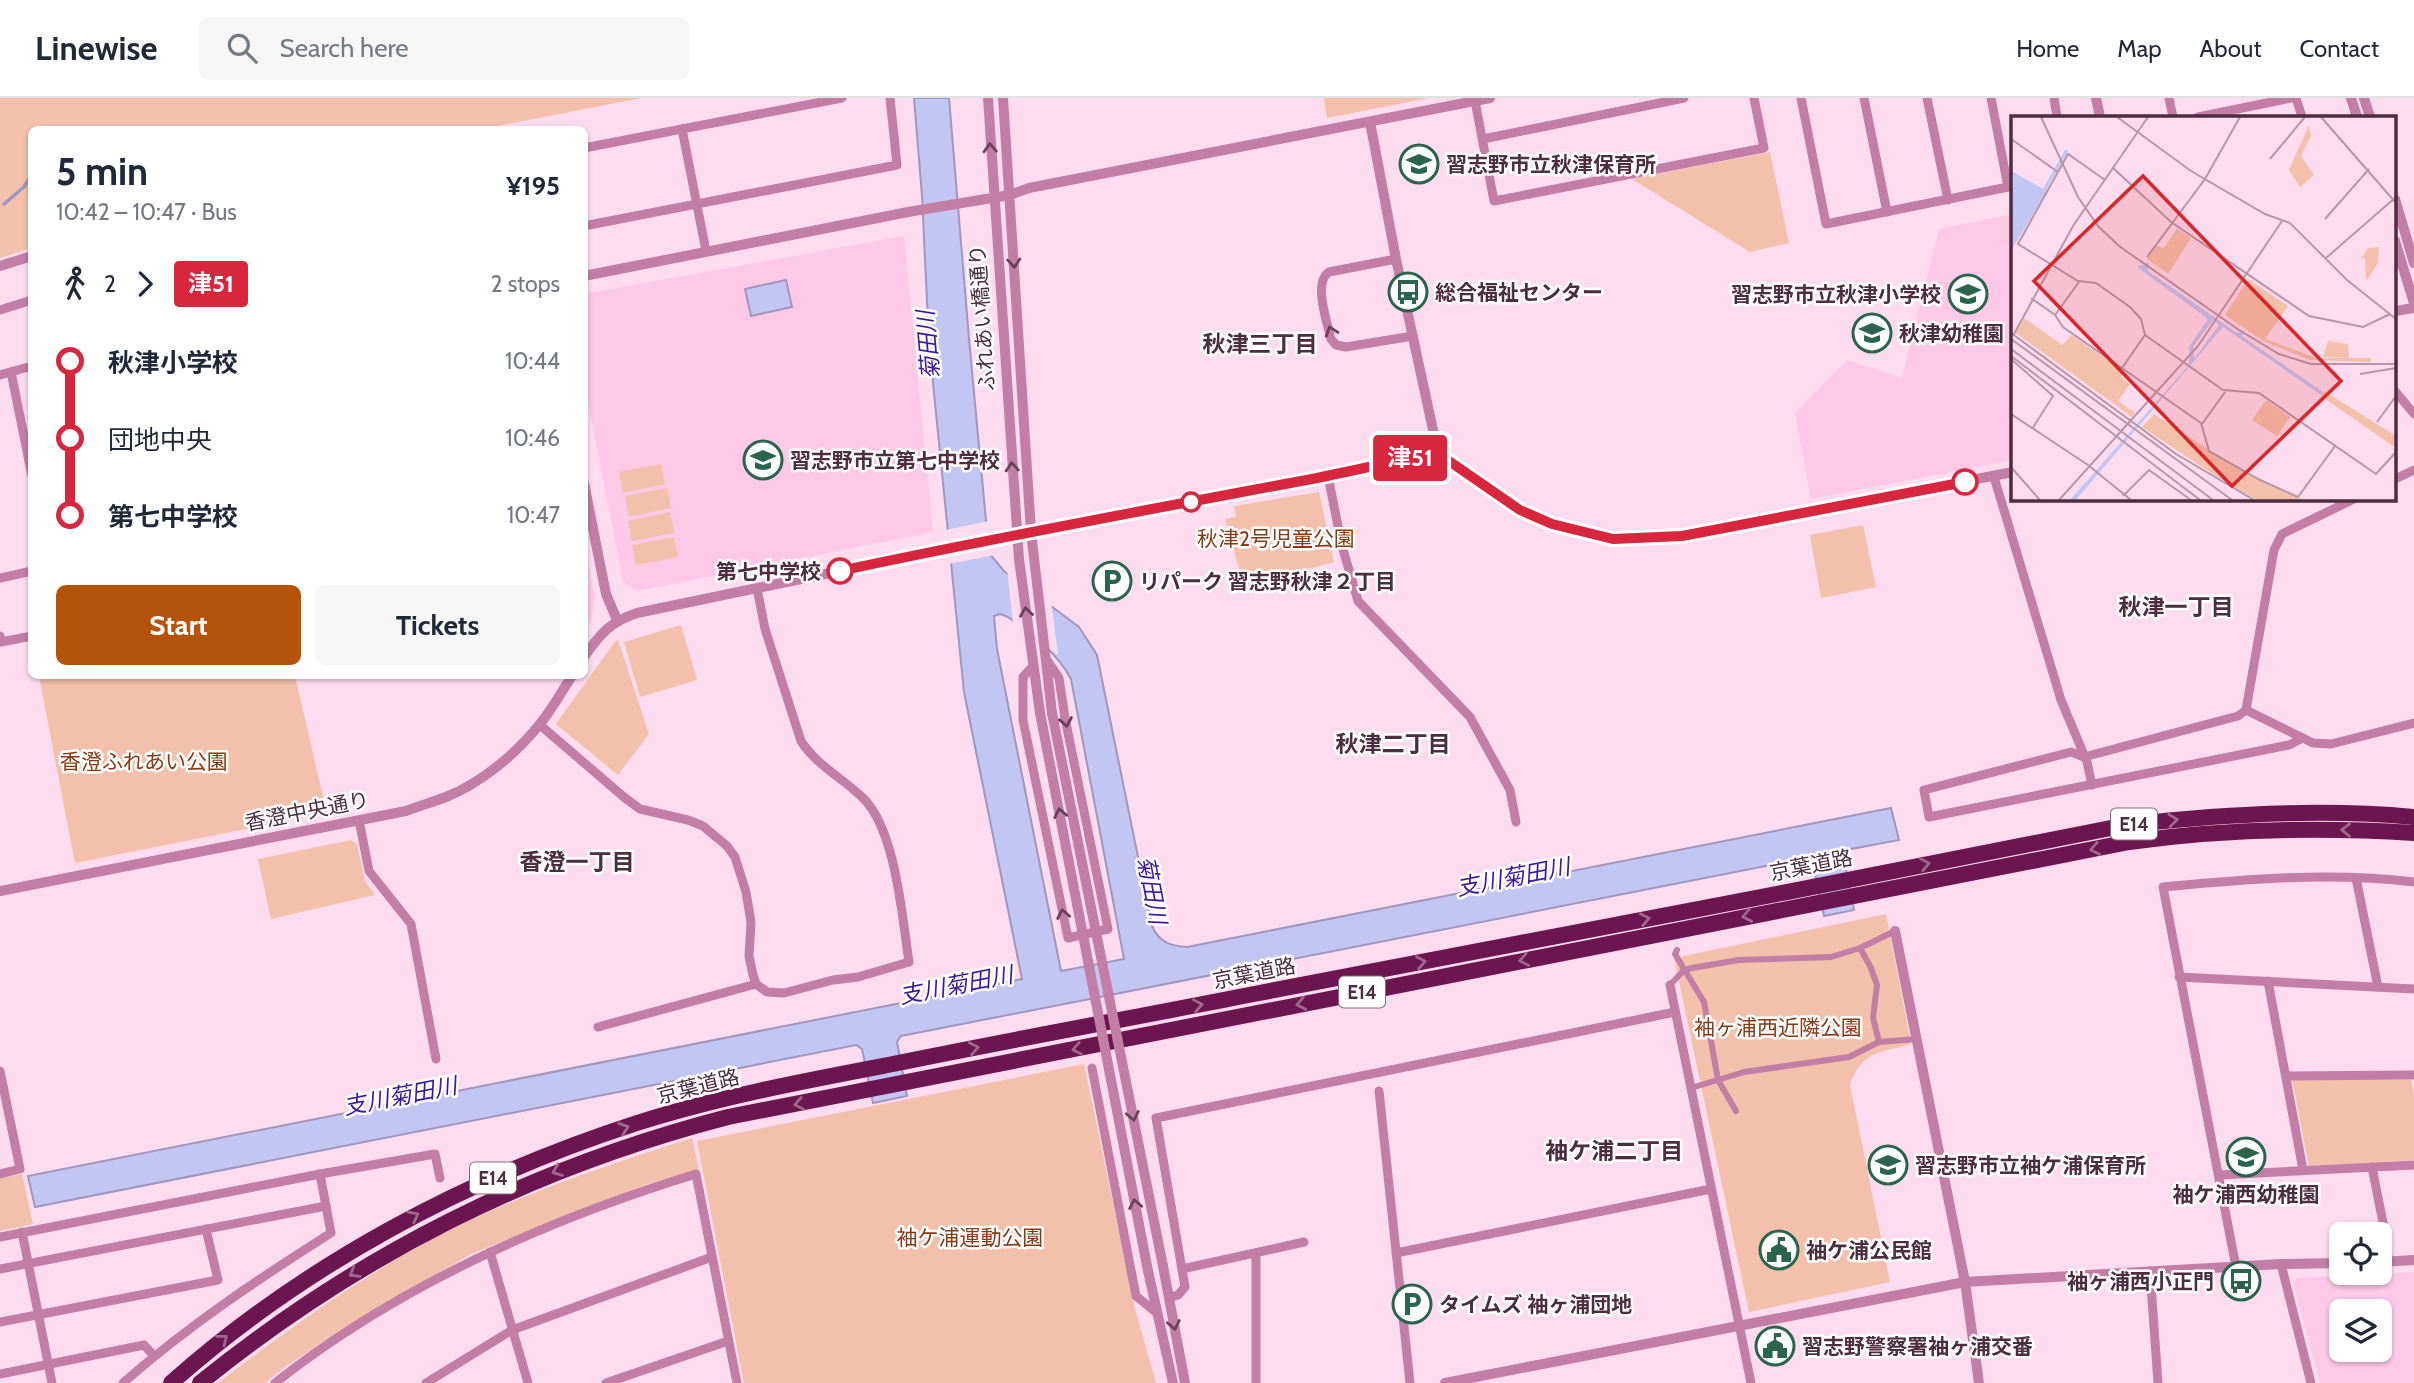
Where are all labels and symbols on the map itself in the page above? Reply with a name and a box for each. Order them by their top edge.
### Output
inset map [2011,116,2396,500]
one-way arrow [983,142,998,153]
school or university icon: 習志野市立秋津保育所 [1398,143,1440,185]
place label: 習志野市立秋津保育所 [1446,152,1656,177]
street label: ふれあい橋通り [964,244,1000,392]
one-way arrow [1006,258,1021,269]
bus stop icon: 総合福祉センター [1387,271,1429,313]
school or university icon: 習志野市立秋津小学校 [1947,273,1989,315]
place label: 総合福祉センター [1435,280,1603,305]
place label: 習志野市立秋津小学校 [1731,282,1941,307]
water label: 菊田川 [911,306,945,381]
school or university icon: 秋津幼稚園 [1851,312,1893,354]
place label: 秋津幼稚園 [1899,321,2004,346]
one-way arrow [1324,326,1339,338]
district label: 秋津三丁目 [1203,330,1318,358]
line badge: 津51 [1370,435,1450,481]
school or university icon: 習志野市立第七中学校 [742,439,784,481]
place label: 習志野市立第七中学校 [790,448,1000,473]
one-way arrow [1005,461,1020,472]
unlabelled marker [1952,469,1978,495]
unlabelled marker [1181,492,1201,512]
park label: 秋津2号児童公園 [1197,526,1355,551]
marker: 第七中学校 [827,558,853,584]
place label: 第七中学校 [716,559,821,584]
parking icon: リパーク 習志野秋津２丁目 [1091,560,1133,602]
place label: リパーク 習志野秋津２丁目 [1139,569,1396,594]
district label: 秋津一丁目 [2119,593,2234,621]
one-way arrow [1019,606,1034,618]
one-way arrow [1058,716,1073,728]
district label: 秋津二丁目 [1336,730,1451,758]
park label: 香澄ふれあい公園 [60,749,228,774]
street label: 香澄中央通り [243,787,371,835]
one-way arrow [1053,807,1068,819]
road number: E14 [2111,808,2157,839]
one-way arrow [2167,812,2178,827]
one-way arrow [2340,822,2351,837]
one-way arrow [2089,840,2101,855]
street label: 京葉道路 [1767,845,1855,885]
district label: 香澄一丁目 [520,848,635,876]
water label: 支川菊田川 [1454,852,1575,902]
water label: 菊田川 [1132,853,1173,929]
one-way arrow [1919,858,1931,873]
one-way arrow [1741,907,1753,922]
one-way arrow [1056,908,1071,920]
one-way arrow [1639,912,1651,927]
one-way arrow [1518,952,1530,967]
street label: 京葉道路 [1210,953,1298,993]
one-way arrow [1415,955,1427,970]
water label: 支川菊田川 [897,960,1018,1010]
road number: E14 [1339,976,1385,1007]
one-way arrow [1295,996,1307,1011]
one-way arrow [1192,998,1204,1013]
park label: 袖ヶ浦西近隣公園 [1694,1015,1862,1040]
one-way arrow [1071,1040,1083,1055]
one-way arrow [969,1041,980,1056]
street label: 京葉道路 [654,1064,742,1108]
water label: 支川菊田川 [341,1071,462,1121]
one-way arrow [793,1095,805,1110]
one-way arrow [1124,1110,1139,1122]
one-way arrow [617,1122,629,1136]
school or university icon: 袖ケ浦西幼稚園 [2225,1136,2267,1178]
district label: 袖ケ浦二丁目 [1545,1137,1683,1165]
school or university icon: 習志野市立袖ケ浦保育所 [1867,1144,1909,1186]
place label: 習志野市立袖ケ浦保育所 [1915,1153,2146,1178]
road number: E14 [470,1162,516,1194]
one-way arrow [552,1163,564,1177]
place label: 袖ケ浦西幼稚園 [2173,1182,2320,1207]
one-way arrow [1129,1198,1144,1210]
one-way arrow [407,1211,420,1224]
park label: 袖ケ浦運動公園 [897,1225,1044,1250]
public building icon: 袖ケ浦公民館 [1758,1229,1800,1271]
place label: 袖ケ浦公民館 [1806,1238,1932,1263]
bus stop icon: 袖ヶ浦西小正門 [2220,1260,2262,1302]
one-way arrow [348,1265,361,1278]
place label: 袖ヶ浦西小正門 [2067,1269,2214,1294]
parking icon: タイムズ 袖ヶ浦団地 [1391,1283,1433,1325]
place label: タイムズ 袖ヶ浦団地 [1439,1292,1632,1317]
one-way arrow [1166,1319,1181,1331]
public building icon: 習志野警察署袖ヶ浦交番 [1754,1325,1796,1367]
place label: 習志野警察署袖ヶ浦交番 [1802,1334,2033,1359]
one-way arrow [216,1335,228,1348]

